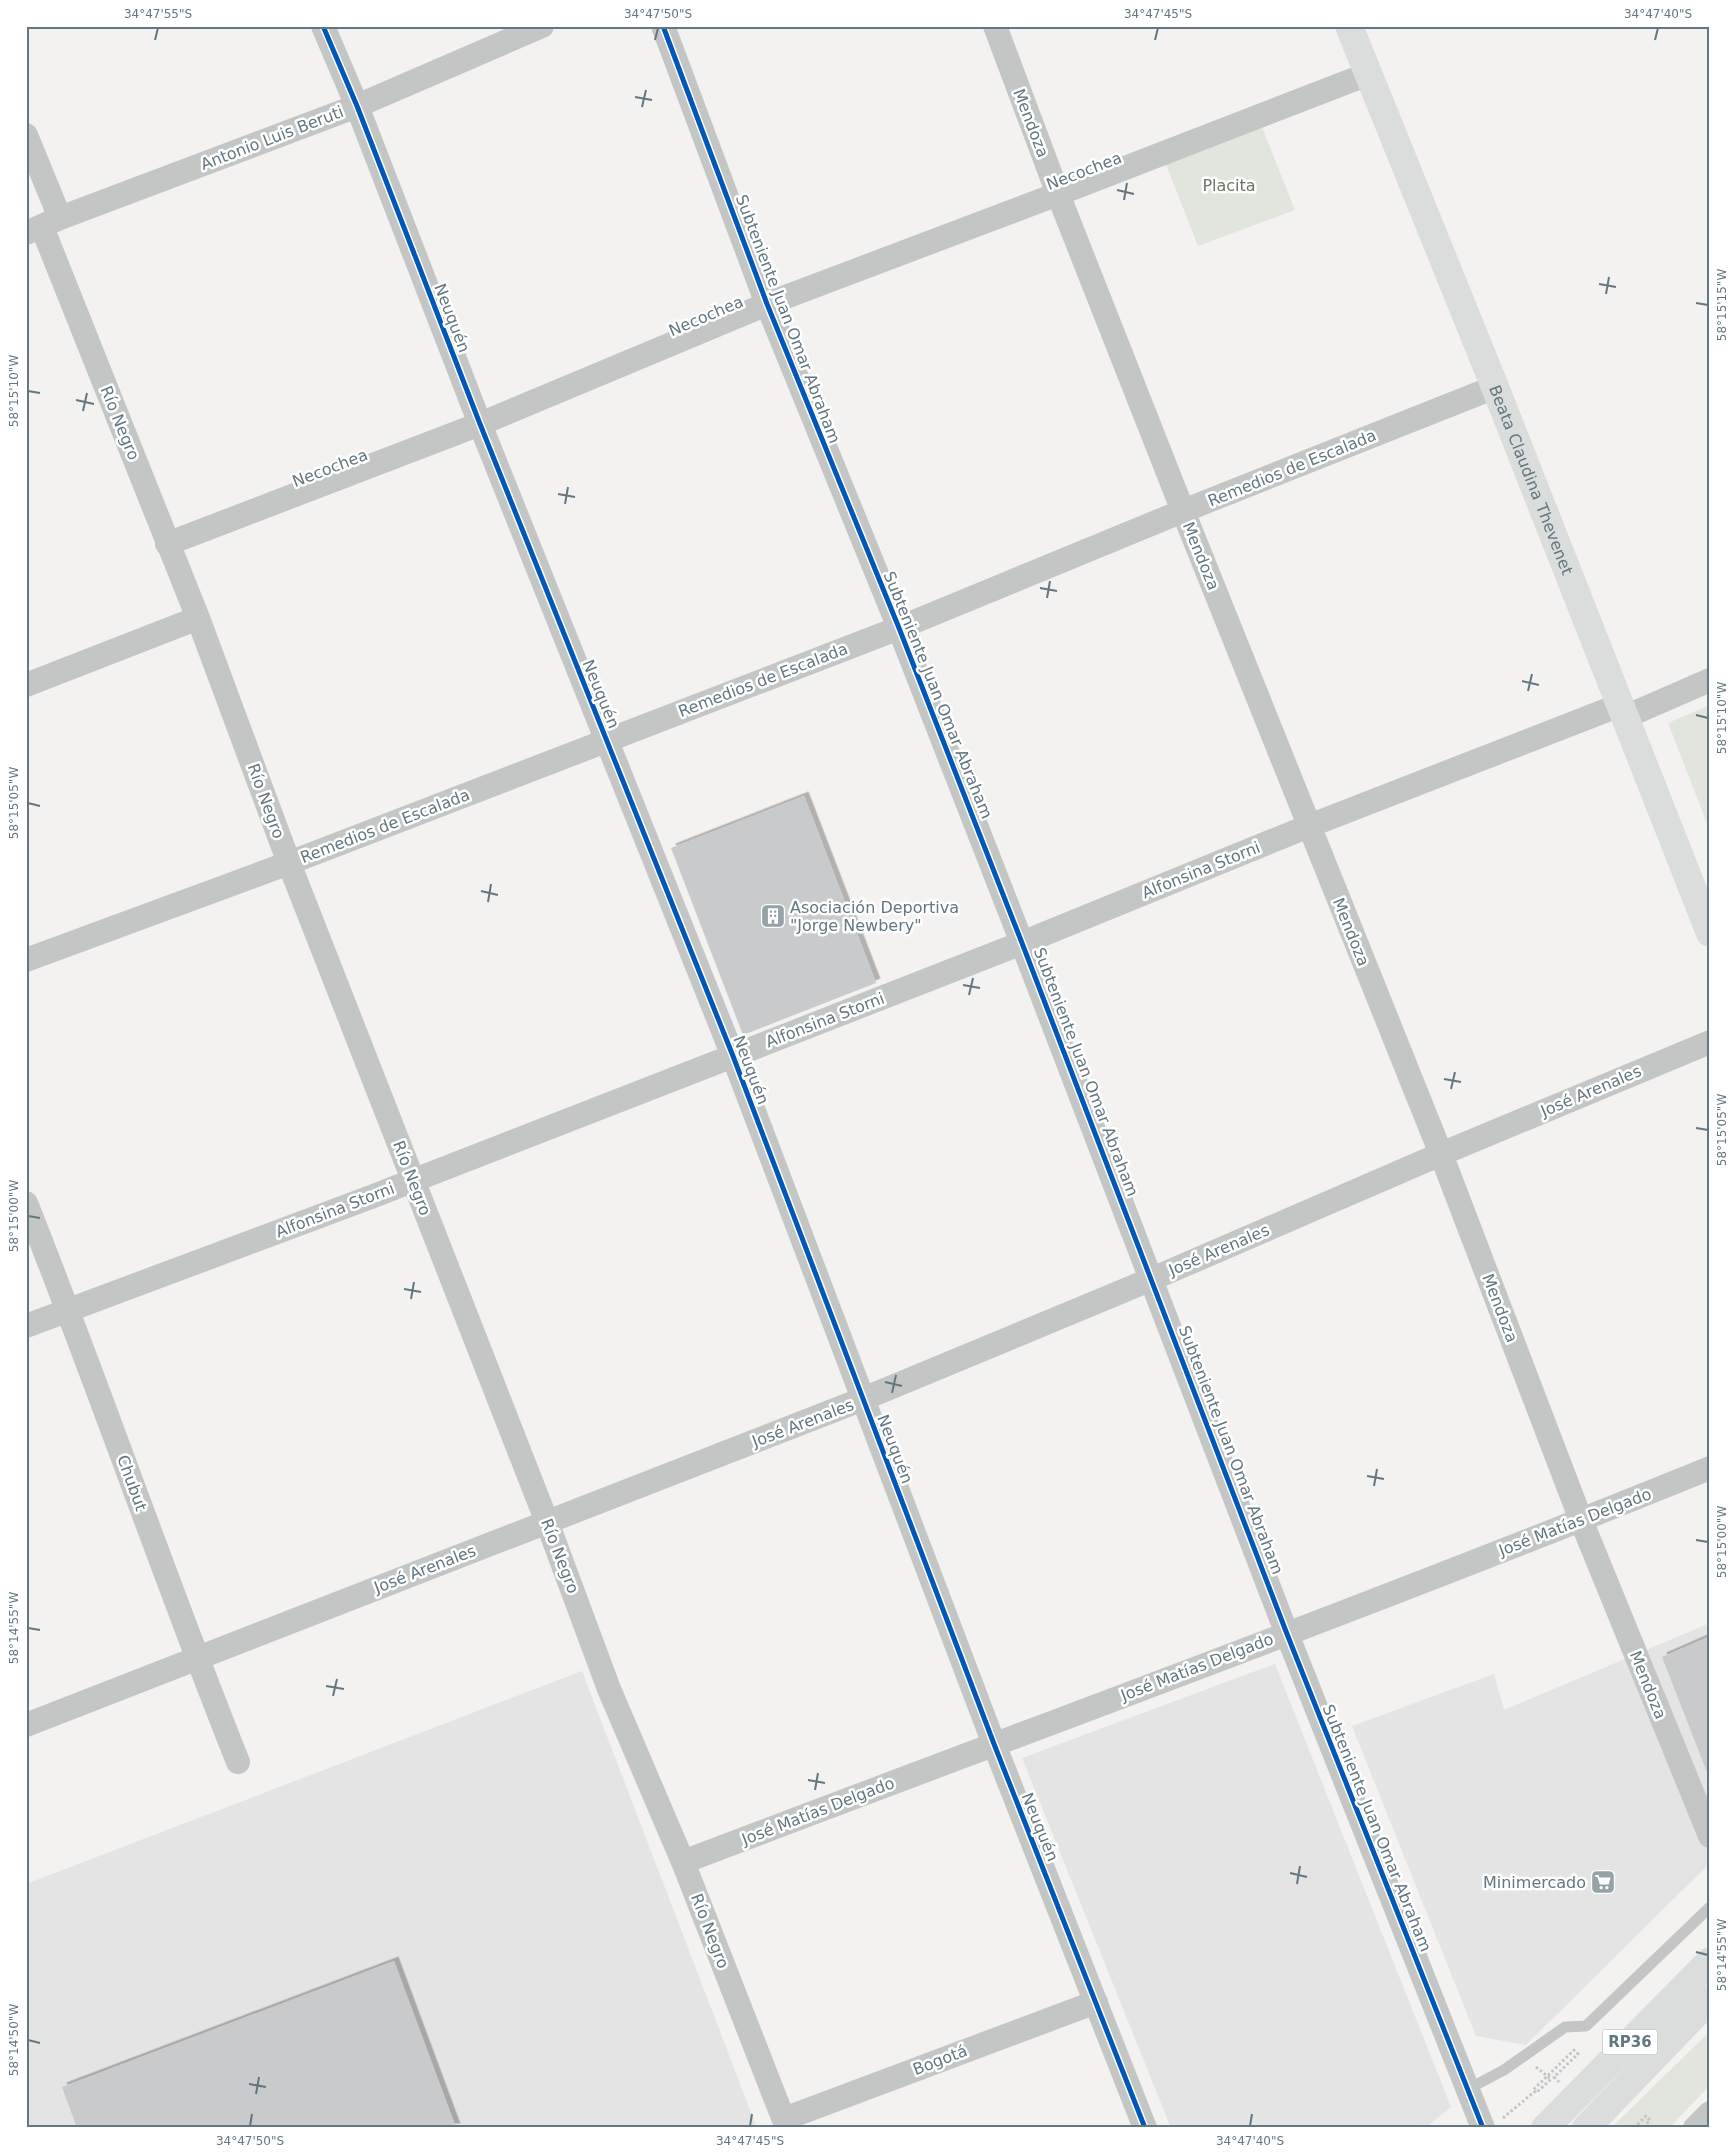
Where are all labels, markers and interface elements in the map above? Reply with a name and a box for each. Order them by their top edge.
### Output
text: 34°47'55"S [124,7,192,21]
text: 34°47'50"S [624,7,692,21]
text: 34°47'45"S [1124,7,1192,21]
text: 34°47'40"S [1624,7,1692,21]
street label: Mendoza [1009,86,1053,160]
street label: Antonio Luis Beruti [198,102,346,174]
street label: Necochea [1044,148,1124,194]
park label: Placita [1202,176,1256,195]
street label: Subteniente Juan Omar Abraham [732,192,844,446]
text: 58°15'15"W [1715,269,1729,341]
street label: Neuquén [430,281,474,355]
street label: Necochea [666,292,746,340]
text: 58°15'10"W [7,355,21,427]
street label: Beata Claudina Thevenet [1486,382,1577,577]
street label: Río Negro [97,383,143,463]
street label: Remedios de Escalada [1205,426,1379,510]
street label: Necochea [290,445,370,491]
street label: Mendoza [1179,519,1223,593]
street label: Subteniente Juan Omar Abraham [880,569,996,821]
street label: Remedios de Escalada [676,639,850,721]
street label: Neuquén [579,657,623,731]
text: 58°15'10"W [1715,682,1729,754]
street label: Río Negro [244,761,288,841]
text: 58°15'05"W [7,767,21,839]
street label: Remedios de Escalada [298,785,472,867]
street label: Alfonsina Storni [1139,838,1263,902]
street label: Mendoza [1329,895,1373,969]
place label: Asociación Deportiva "Jorge Newbery" [790,898,959,935]
building icon: Asociación Deportiva "Jorge Newbery" [760,903,786,929]
street label: Subteniente Juan Omar Abraham [1030,945,1142,1199]
street label: Alfonsina Storni [763,989,887,1051]
street label: Neuquén [729,1033,773,1107]
street label: José Arenales [1537,1061,1644,1121]
text: 58°15'05"W [1715,1094,1729,1166]
street label: Río Negro [389,1138,435,1218]
street label: Alfonsina Storni [273,1179,397,1241]
text: 58°15'00"W [7,1180,21,1252]
street label: José Arenales [1165,1220,1272,1280]
street label: Mendoza [1478,1271,1522,1345]
street label: Subteniente Juan Omar Abraham [1175,1323,1287,1577]
street label: José Arenales [749,1395,857,1451]
street label: Neuquén [873,1412,917,1486]
street label: Chubut [113,1452,151,1514]
street label: José Matías Delgado [1495,1484,1654,1560]
text: 58°15'00"W [1715,1506,1729,1578]
street label: Río Negro [537,1516,583,1596]
street label: José Arenales [371,1541,479,1597]
text: 58°14'55"W [7,1592,21,1664]
street label: José Matías Delgado [1117,1629,1276,1705]
street label: Mendoza [1626,1648,1670,1722]
street label: Subteniente Juan Omar Abraham [1319,1702,1435,1954]
street label: José Matías Delgado [738,1773,897,1849]
street label: Neuquén [1018,1790,1062,1864]
supermarket icon: Minimercado [1590,1869,1616,1895]
place label: Minimercado [1483,1873,1586,1892]
street label: Río Negro [687,1891,733,1971]
text: 58°14'55"W [1715,1919,1729,1991]
text: 58°14'50"W [7,2004,21,2076]
road number: RP36 [1602,2030,1658,2054]
street label: Bogotá [910,2041,970,2079]
text: 34°47'50"S [216,2134,284,2148]
text: 34°47'45"S [716,2134,784,2148]
text: 34°47'40"S [1216,2134,1284,2148]

